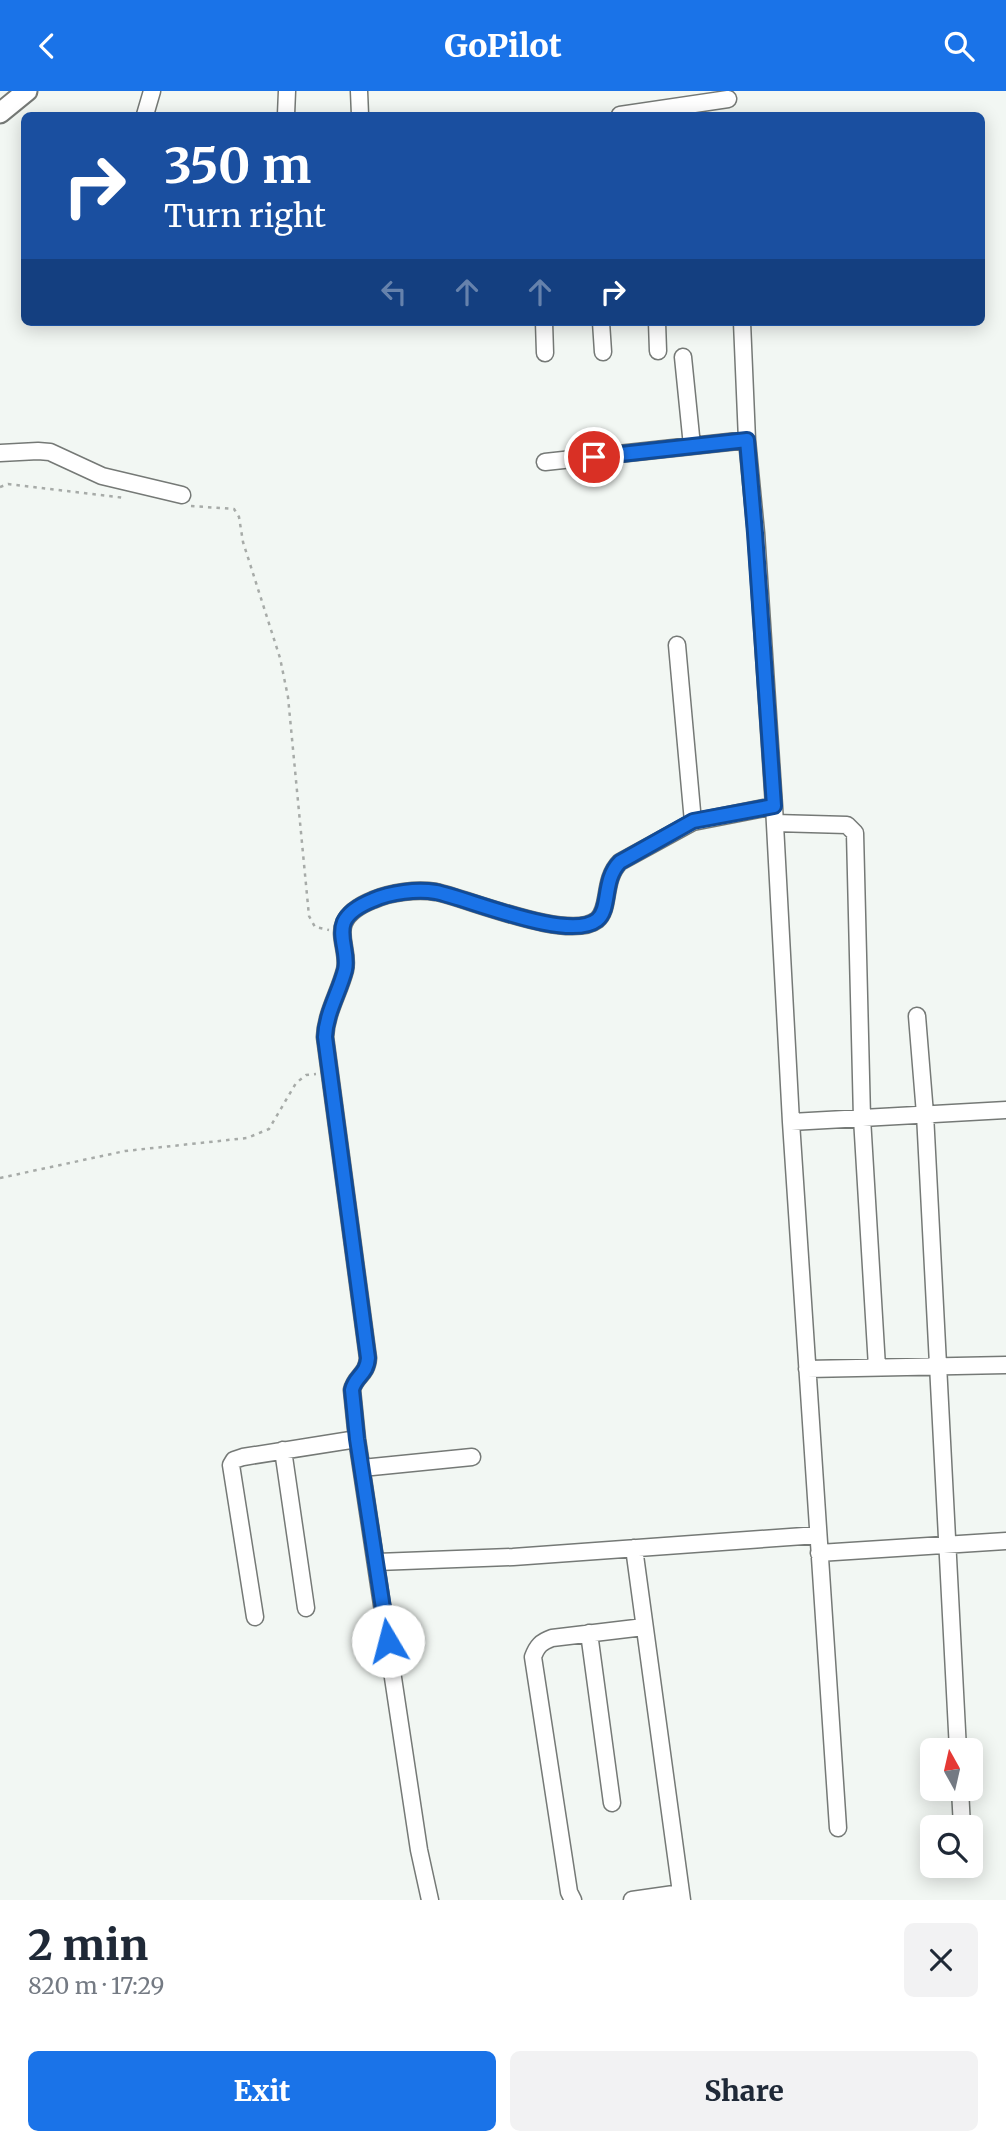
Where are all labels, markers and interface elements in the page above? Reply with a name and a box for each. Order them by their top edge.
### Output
text: GoPilot [444,26,562,66]
icon: back [28,27,66,65]
icon: search [940,27,978,65]
text: 350 m [164,135,311,196]
icon: right [49,140,140,231]
text: Turn right [164,196,326,236]
icon: left [375,273,413,311]
icon: ahead [448,273,486,311]
icon: ahead [521,273,559,311]
icon: right [594,273,632,311]
pin [564,427,624,487]
icon: arrive [575,438,613,476]
position arrow [351,1604,425,1678]
north arrow [920,1738,984,1801]
map controls [920,1738,983,1878]
button: search [920,1815,983,1878]
text: 2 min [28,1919,148,1971]
button: close [904,1923,978,1997]
text: 820 m · 17:29 [28,1971,164,2000]
button: Exit [28,2051,496,2131]
button: Share [510,2051,978,2131]

